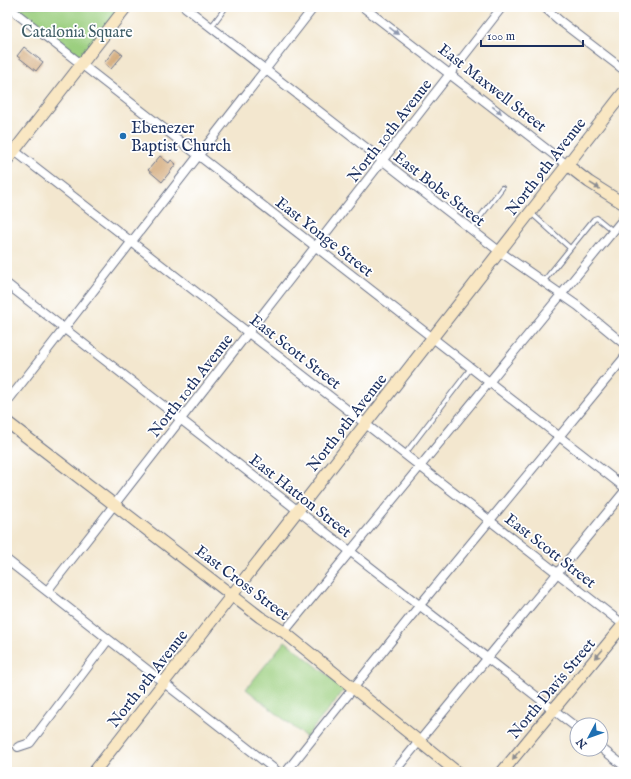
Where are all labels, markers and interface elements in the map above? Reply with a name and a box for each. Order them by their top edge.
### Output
scale bar [481,22,583,48]
park label: Catalonia Square [21,23,133,43]
one-way arrow [388,27,399,35]
text: 100 m [487,29,515,44]
street label: East Maxwell Street [434,40,550,137]
street label: North 10th Avenue [344,76,437,187]
one-way arrow [491,106,502,114]
street label: North 9th Avenue [502,114,591,220]
place label: Ebenezer Baptist Church [131,119,231,157]
marker: Ebenezer Baptist Church [118,131,128,141]
street label: East Bobe Street [389,148,489,232]
one-way arrow [589,182,601,189]
street label: East Yonge Street [271,193,377,282]
street label: East Scott Street [245,311,345,395]
street label: North 10th Avenue [145,331,238,442]
street label: North 9th Avenue [303,370,392,476]
street label: East Hatton Street [245,450,355,543]
street label: East Scott Street [500,510,600,594]
street label: East Cross Street [191,542,293,626]
street label: North 9th Avenue [104,626,193,732]
street label: North Davis Street [503,634,599,742]
one-way arrow [595,649,603,660]
north arrow [569,717,609,757]
one-way arrow [512,749,521,760]

